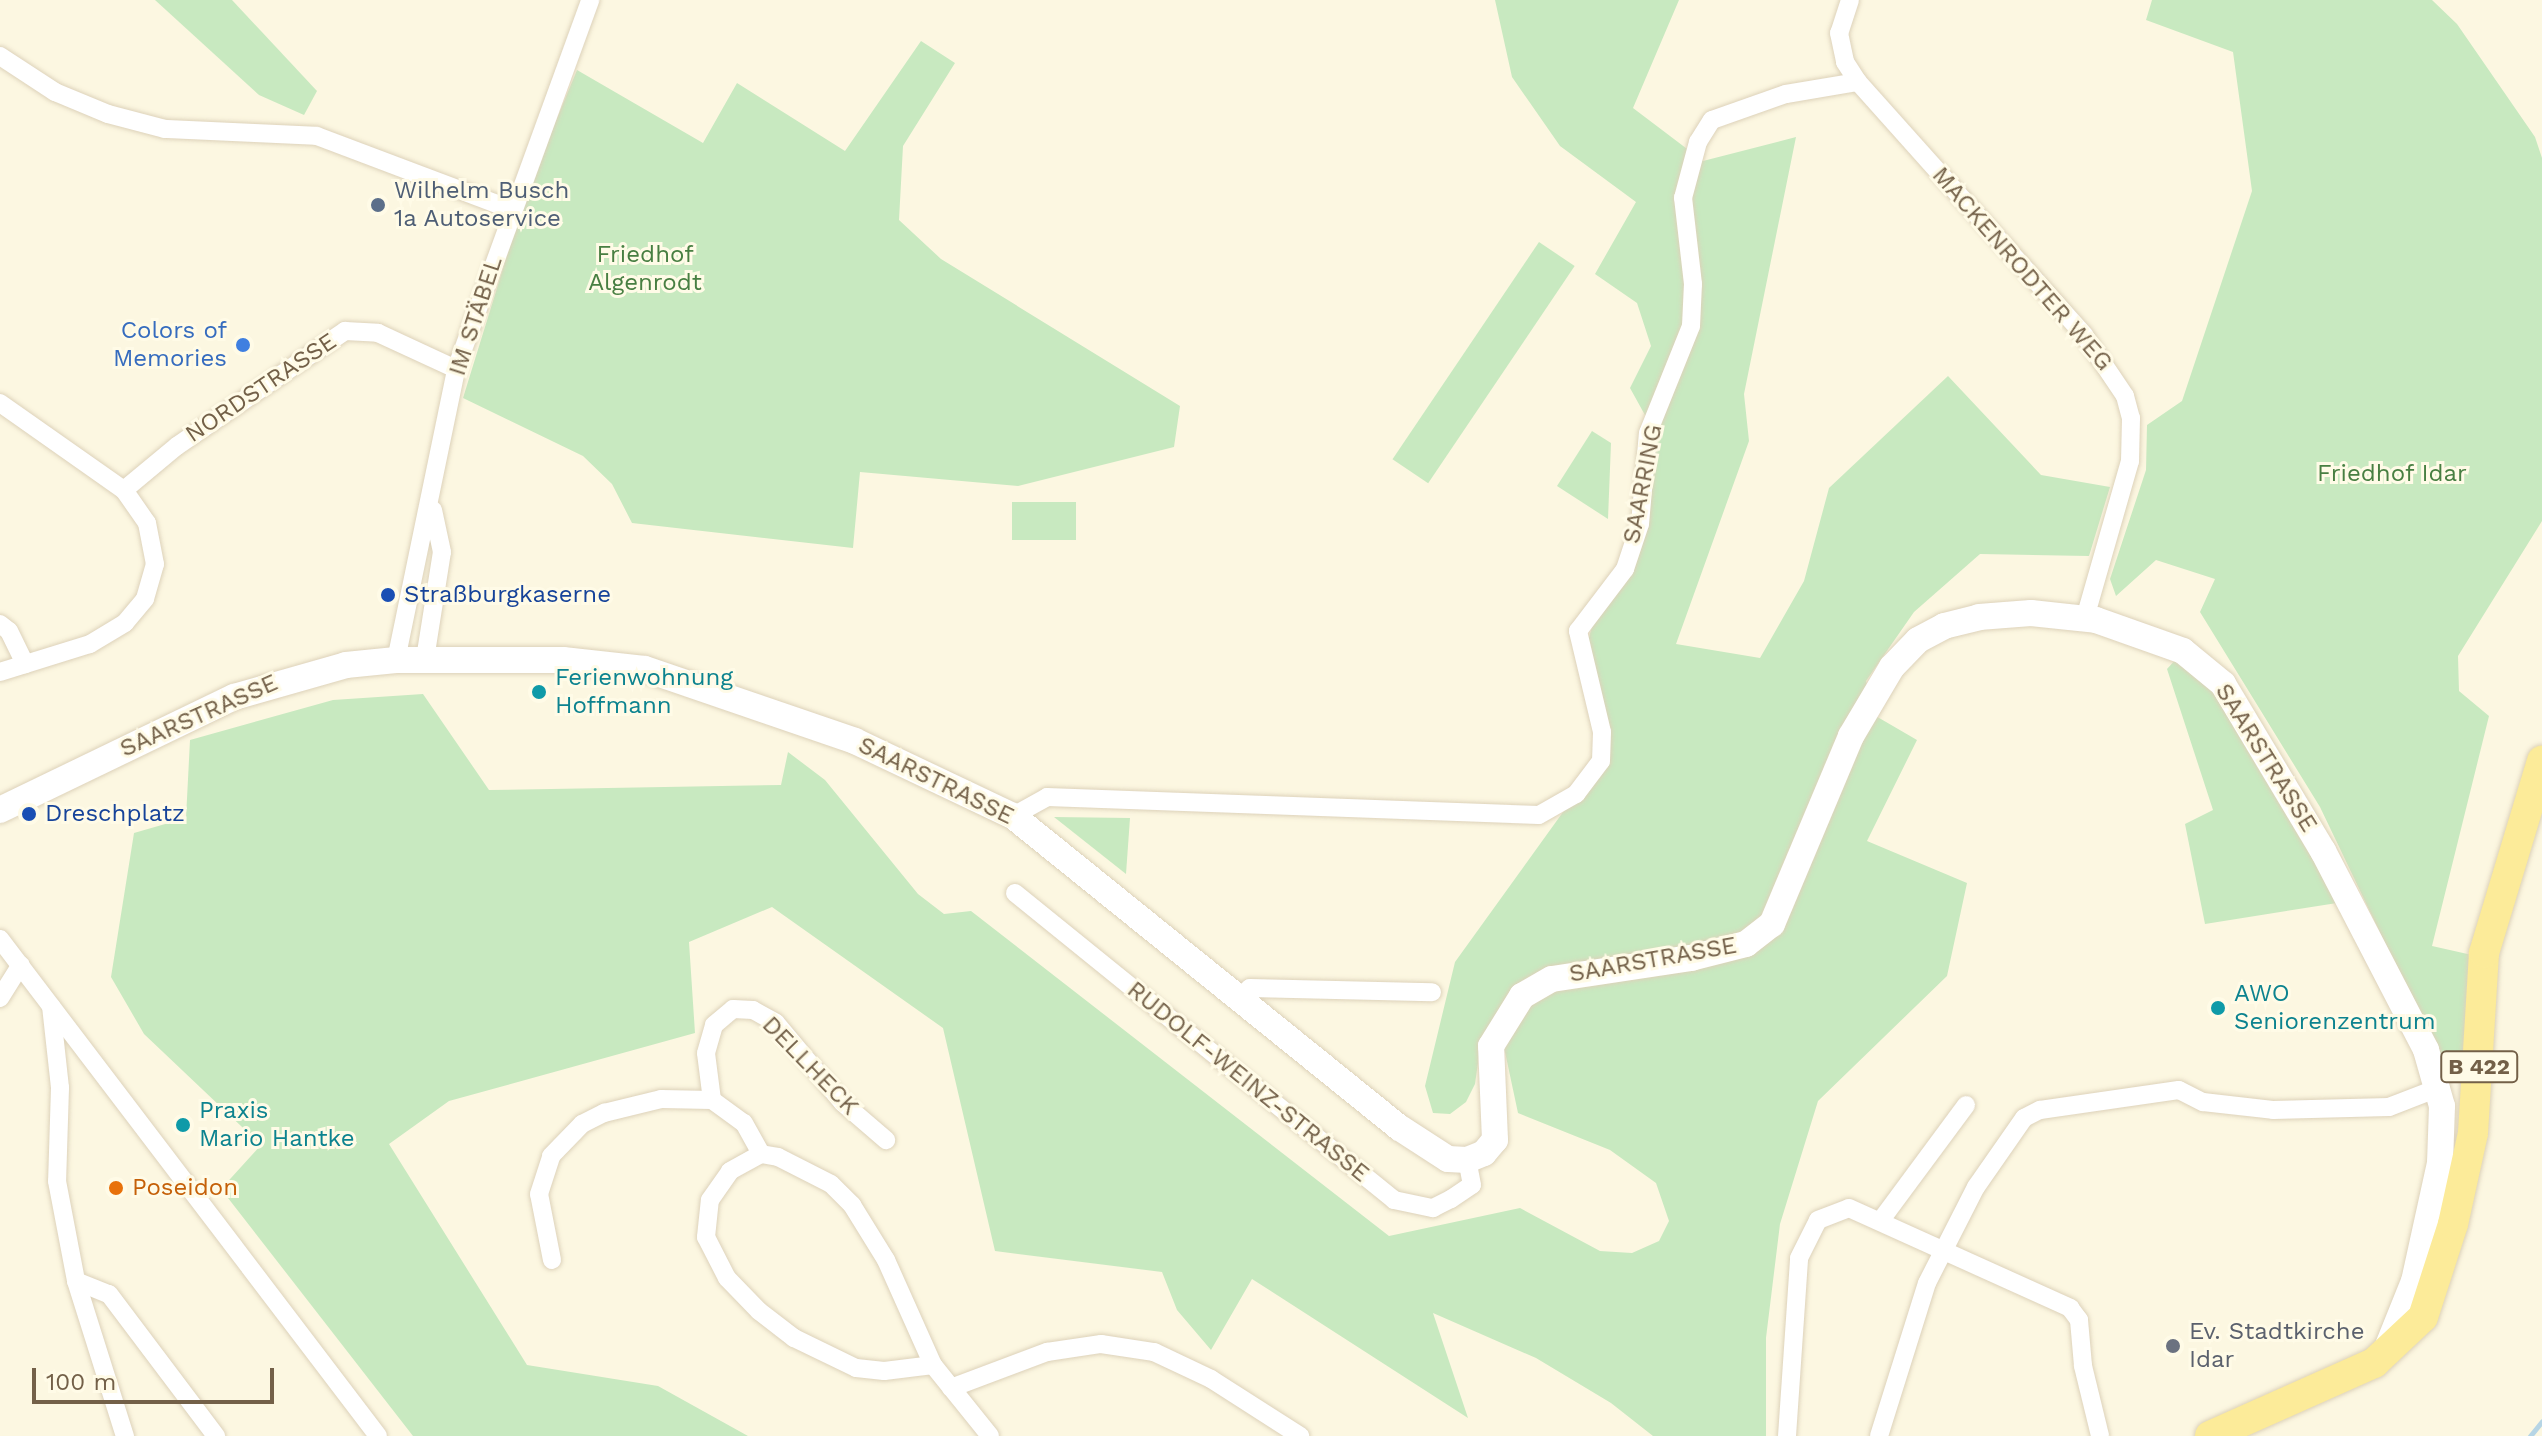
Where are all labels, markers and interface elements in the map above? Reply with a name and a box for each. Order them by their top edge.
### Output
street label: MACKENRODTER WEG [1926,161,2118,377]
place label: Wilhelm Busch 1a Autoservice [394,177,569,233]
marker: Wilhelm Busch 1a Autoservice [369,196,387,214]
park label: Friedhof Algenrodt [588,241,702,297]
street label: IM STÄBEL [443,253,509,379]
place label: Colors of Memories [113,317,227,373]
street label: NORDSTRASSE [180,327,342,449]
marker: Colors of Memories [234,336,252,354]
street label: SAARRING [1617,422,1669,546]
park label: Friedhof Idar [2317,460,2467,488]
place label: Straßburgkaserne [404,581,611,609]
marker: Straßburgkaserne [379,586,397,604]
place label: Ferienwohnung Hoffmann [555,664,733,720]
street label: SAARSTRASSE [116,668,282,764]
street label: SAARSTRASSE [2209,678,2323,838]
marker: Ferienwohnung Hoffmann [530,683,548,701]
street label: SAARSTRASSE [853,731,1019,831]
place label: Dreschplatz [45,800,185,828]
marker: Dreschplatz [20,805,38,823]
street label: SAARSTRASSE [1567,931,1739,989]
street label: RUDOLF-WEINZ-STRASSE [1121,975,1375,1189]
place label: AWO Seniorenzentrum [2234,980,2436,1036]
marker: AWO Seniorenzentrum [2209,999,2227,1017]
street label: DELLHECK [756,1011,864,1121]
road number: B 422 [2439,1049,2519,1085]
place label: Praxis Mario Hantke [199,1097,355,1153]
marker: Praxis Mario Hantke [174,1116,192,1134]
place label: Poseidon [132,1174,238,1202]
marker: Poseidon [107,1179,125,1197]
place label: Ev. Stadtkirche Idar [2189,1318,2364,1374]
marker: Ev. Stadtkirche Idar [2164,1337,2182,1355]
scale bar [36,1352,278,1402]
text: 100 m [46,1368,116,1396]

